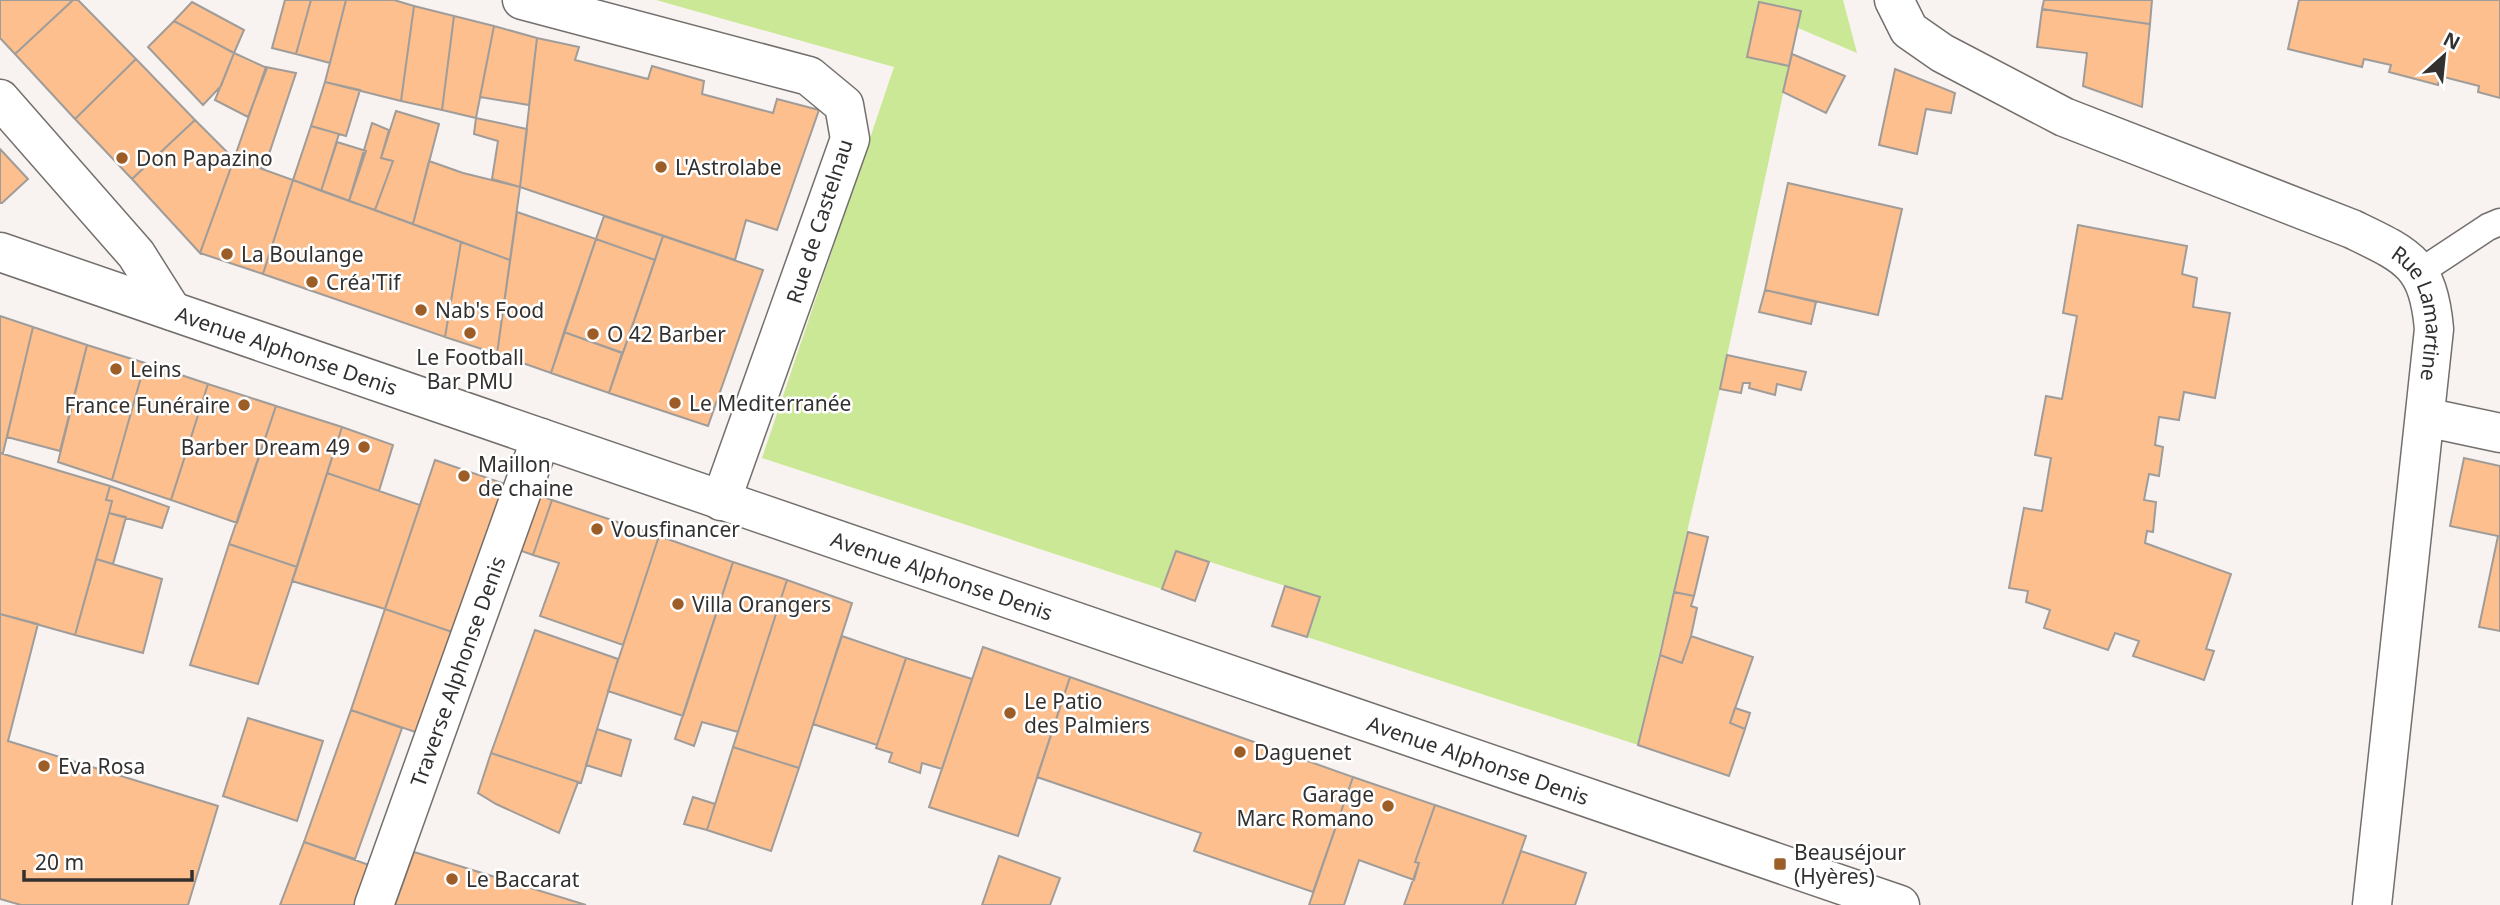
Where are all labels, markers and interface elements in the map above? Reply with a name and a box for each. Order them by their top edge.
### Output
north arrow [2409,21,2479,91]
text: N [2439,26,2465,56]
street label: Rue de Castelnau [779,135,859,307]
place label: Don Papazino [136,144,273,172]
marker: Don Papazino [114,150,130,166]
place label: L'Astrolabe [675,153,782,181]
marker: L'Astrolabe [653,159,669,175]
street label: Rue Lamartine [2386,239,2448,382]
place label: La Boulange [241,240,364,268]
marker: La Boulange [219,246,235,262]
place label: Créa'Tif [326,268,402,296]
marker: Créa'Tif [304,274,320,290]
place label: Nab's Food [435,296,544,324]
street label: Avenue Alphonse Denis [172,299,401,402]
marker: Nab's Food [413,302,429,318]
place label: O 42 Barber [607,320,726,348]
marker: Le Football Bar PMU [462,325,478,341]
marker: O 42 Barber [585,326,601,342]
place label: Le Football Bar PMU [416,343,524,395]
place label: Leins [130,355,181,383]
marker: Leins [108,361,124,377]
place label: Le Mediterranée [689,389,851,417]
place label: France Funéraire [64,391,230,419]
marker: Le Mediterranée [667,395,683,411]
marker: France Funéraire [236,397,252,413]
place label: Barber Dream 49 [181,433,350,461]
marker: Barber Dream 49 [356,439,372,455]
place label: Maillon de chaine [478,450,573,502]
marker: Maillon de chaine [456,468,472,484]
place label: Vousfinancer [611,515,740,543]
marker: Vousfinancer [589,521,605,537]
street label: Avenue Alphonse Denis [827,525,1057,627]
street label: Traverse Alphonse Denis [403,552,512,791]
place label: Villa Orangers [692,590,831,618]
marker: Villa Orangers [670,596,686,612]
place label: Le Patio des Palmiers [1024,687,1150,739]
marker: Le Patio des Palmiers [1002,705,1018,721]
street label: Avenue Alphonse Denis [1364,709,1593,811]
place label: Daguenet [1254,738,1352,766]
marker: Daguenet [1232,744,1248,760]
place label: Eva Rosa [58,752,145,780]
marker: Eva Rosa [36,758,52,774]
place label: Garage Marc Romano [1237,780,1374,832]
marker: Garage Marc Romano [1380,798,1396,814]
scale bar [24,838,192,882]
place label: Beauséjour (Hyères) [1794,838,1906,890]
text: 20 m [35,848,84,876]
marker: Beauséjour (Hyères) [1772,856,1788,872]
place label: Le Baccarat [466,865,580,893]
marker: Le Baccarat [444,871,460,887]

